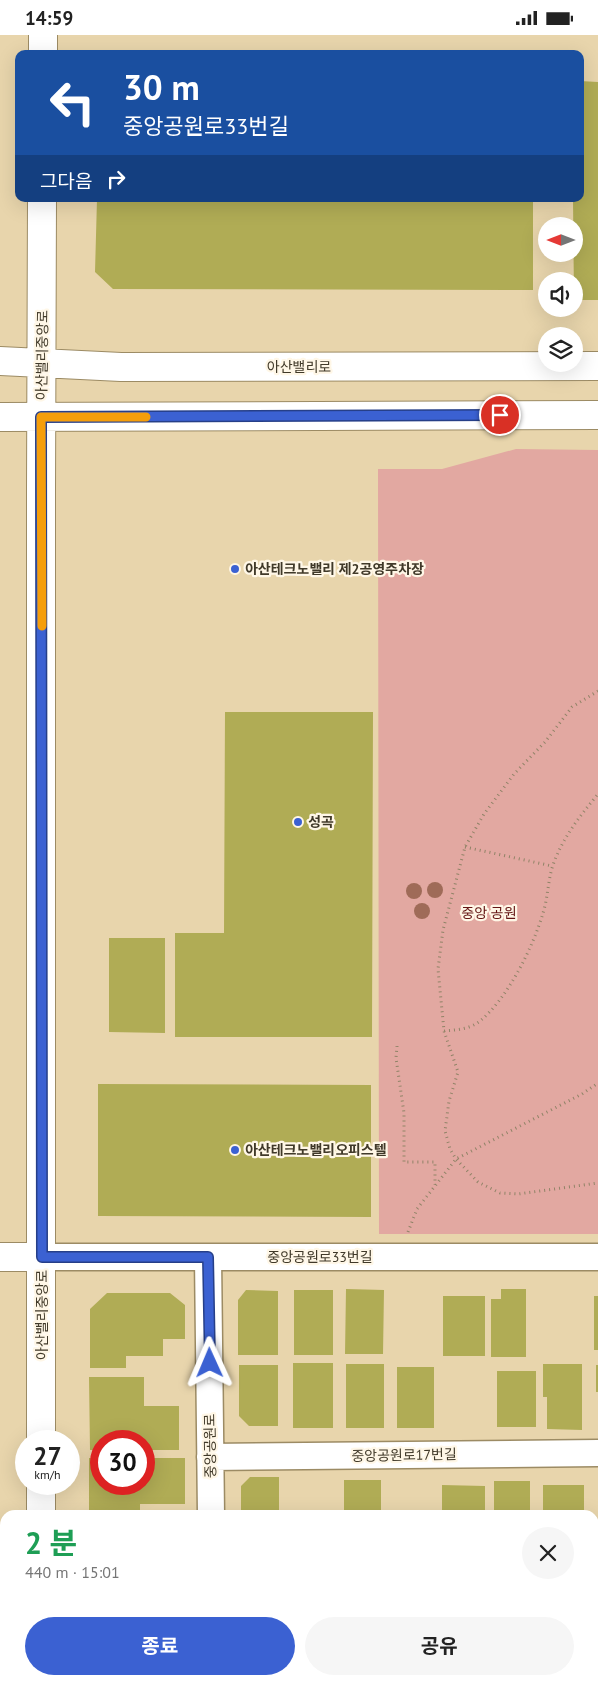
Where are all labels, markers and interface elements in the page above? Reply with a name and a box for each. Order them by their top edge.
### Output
text: 14:59 [25,6,73,30]
text: 30 m [123,64,200,110]
icon: left [40,70,105,135]
text: 중앙공원로33번길 [123,112,289,140]
icon: right [102,165,130,193]
text: 그다음 [40,169,92,193]
north arrow [538,217,582,263]
map controls [538,217,583,372]
button: sound [538,272,583,317]
street label: 아산밸리중앙로 [32,310,52,400]
button: layers [538,327,583,372]
street label: 아산밸리로 [267,358,331,376]
pin [479,394,521,436]
icon: arrive [486,401,514,429]
place label: 아산테크노밸리 제2공영주차장 [245,560,424,578]
marker: 아산테크노밸리 제2공영주차장 [229,563,241,575]
place label: 성곡 [308,813,334,831]
marker: 성곡 [292,816,304,828]
park label: 중앙 공원 [461,904,517,922]
place label: 아산테크노밸리오피스텔 [245,1141,387,1159]
marker: 아산테크노밸리오피스텔 [229,1144,241,1156]
street label: 중앙공원로33번길 [267,1248,373,1266]
street label: 아산밸리중앙로 [33,1270,51,1360]
position arrow [183,1336,235,1388]
street label: 중앙공원로 [200,1414,220,1478]
speed limit sign: 30 [90,1430,155,1495]
text: 27 [33,1440,62,1472]
street label: 중앙공원로17번길 [351,1445,457,1465]
text: km/h [34,1467,61,1482]
text: 2 분 [25,1523,77,1562]
button: close [522,1527,574,1579]
text: 440 m · 15:01 [25,1562,120,1582]
button: 종료 [25,1617,295,1675]
button: 공유 [305,1617,574,1675]

